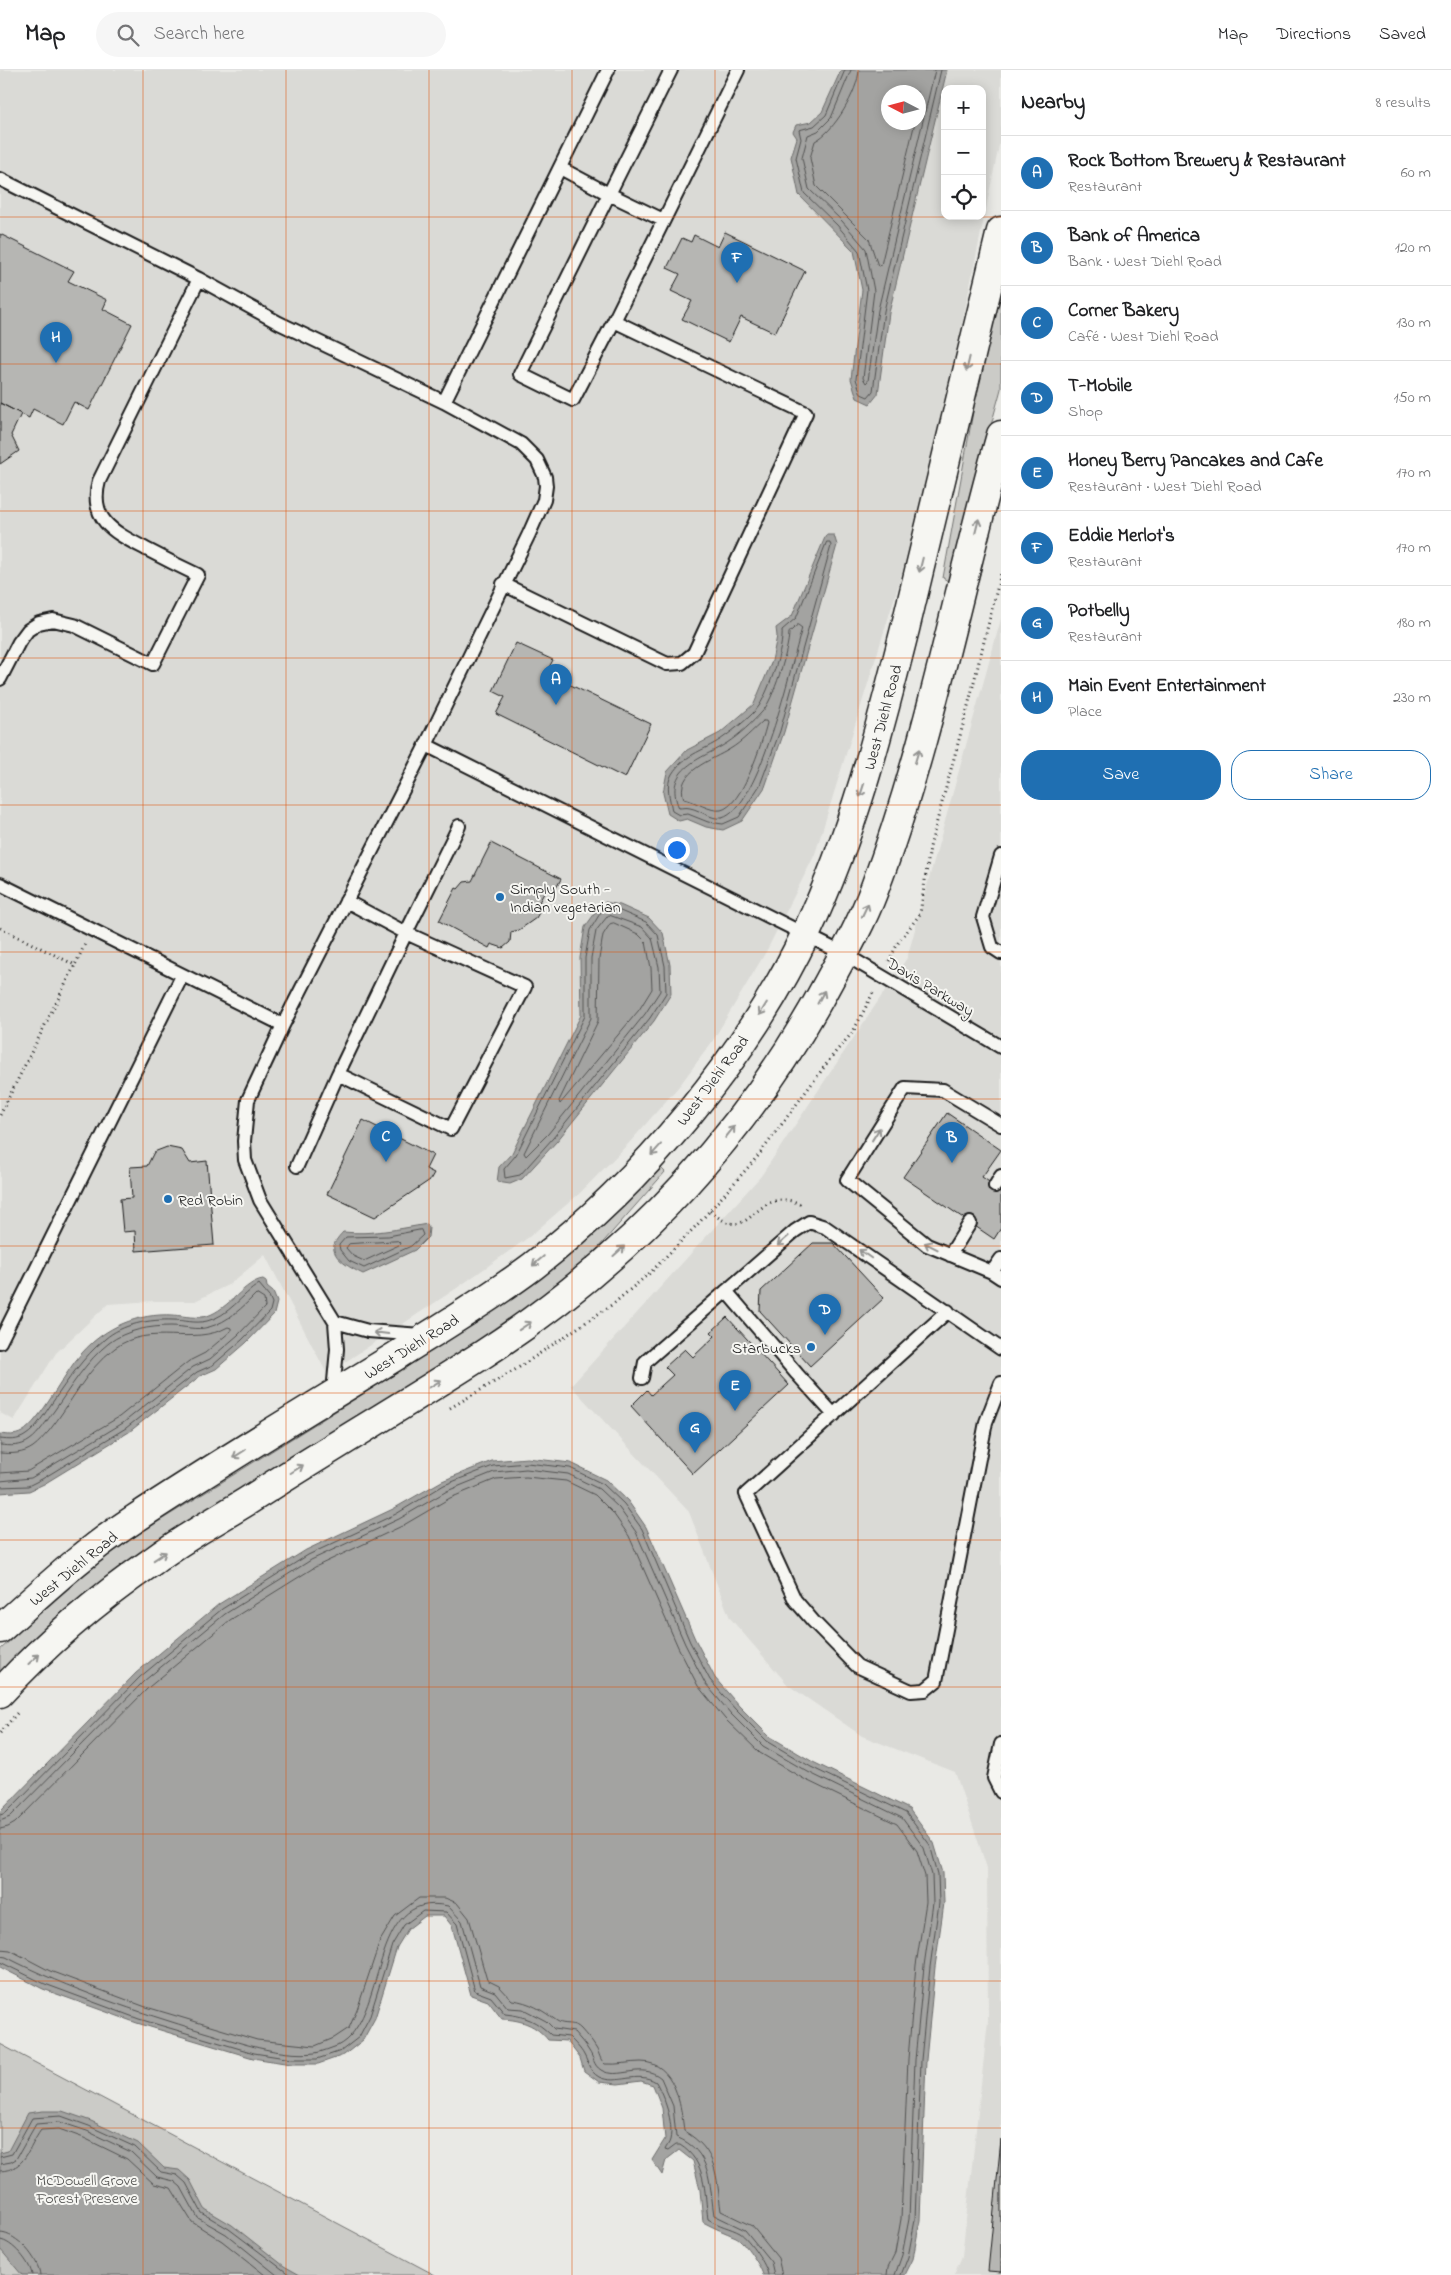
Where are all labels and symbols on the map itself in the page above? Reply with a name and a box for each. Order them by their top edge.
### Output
north arrow [881,85,926,130]
pin: F [721,242,753,283]
pin: H [40,322,72,363]
one-way arrow [963,356,972,372]
one-way arrow [972,518,982,534]
one-way arrow [916,557,925,573]
street label: West Diehl Road [858,662,909,773]
pin: A [540,664,572,705]
one-way arrow [913,749,923,765]
one-way arrow [856,782,866,798]
your location [664,837,690,863]
place label: Simply South - Indian vegetarian [510,878,621,920]
marker: Simply South - Indian vegetarian [494,891,506,903]
one-way arrow [860,903,870,918]
street label: Davis Parkway [881,952,978,1023]
one-way arrow [816,990,826,1005]
one-way arrow [758,1001,768,1015]
street label: West Diehl Road [672,1031,756,1132]
pin: C [370,1121,402,1162]
pin: B [936,1122,968,1163]
one-way arrow [724,1126,735,1139]
one-way arrow [871,1127,881,1141]
one-way arrow [650,1143,662,1156]
place label: Red Robin [178,1189,243,1213]
marker: Red Robin [162,1193,174,1205]
one-way arrow [777,1235,790,1247]
one-way arrow [924,1241,939,1251]
one-way arrow [613,1245,626,1256]
one-way arrow [858,1249,872,1259]
one-way arrow [532,1256,545,1267]
pin: D [809,1294,841,1335]
street label: West Diehl Road [360,1309,464,1386]
one-way arrow [517,1321,531,1331]
one-way arrow [373,1327,389,1337]
place label: Starbucks [732,1337,801,1361]
marker: Starbucks [805,1341,817,1353]
pin: E [719,1370,751,1411]
one-way arrow [428,1379,442,1389]
pin: G [679,1412,711,1453]
one-way arrow [232,1449,246,1459]
one-way arrow [290,1464,304,1474]
street label: West Diehl Road [25,1526,124,1613]
one-way arrow [152,1551,166,1561]
one-way arrow [27,1653,40,1664]
park label: McDowell Grove Forest Preserve [35,2169,139,2211]

